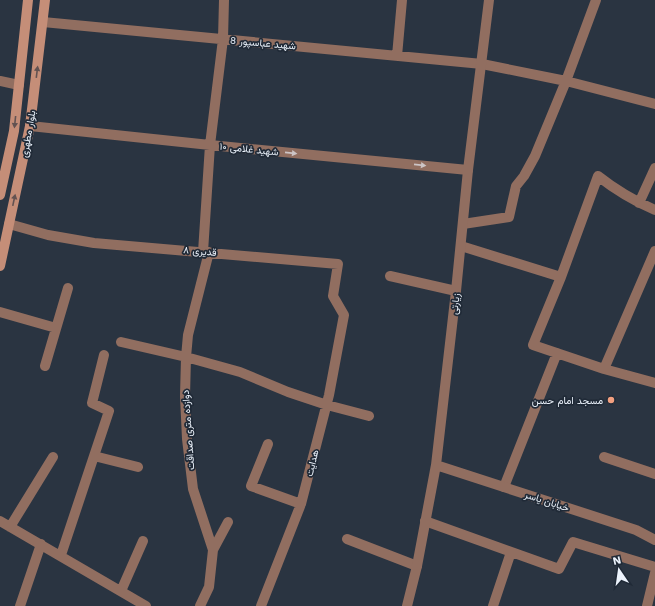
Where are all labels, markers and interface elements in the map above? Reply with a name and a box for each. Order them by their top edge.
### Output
street label: شهید عباسپور 8 [229,35,296,53]
one-way arrow [34,66,40,78]
street label: بلوار مطهری [18,110,39,159]
one-way arrow [12,116,18,128]
street label: شهید غلامی ۱۰ [219,140,279,159]
one-way arrow [285,149,297,156]
one-way arrow [414,162,426,168]
one-way arrow [12,194,18,206]
street label: قدیری ۸ [183,244,218,259]
street label: زیارتی [448,293,463,315]
street label: دوازده متری صداقت [180,389,197,470]
place label: مسجد امام حسن [532,395,603,407]
marker: مسجد امام حسن [606,395,616,405]
street label: هدایت [303,449,322,478]
street label: خیابان یاسر [522,488,571,514]
north arrow [599,550,639,590]
text: N [611,553,622,568]

